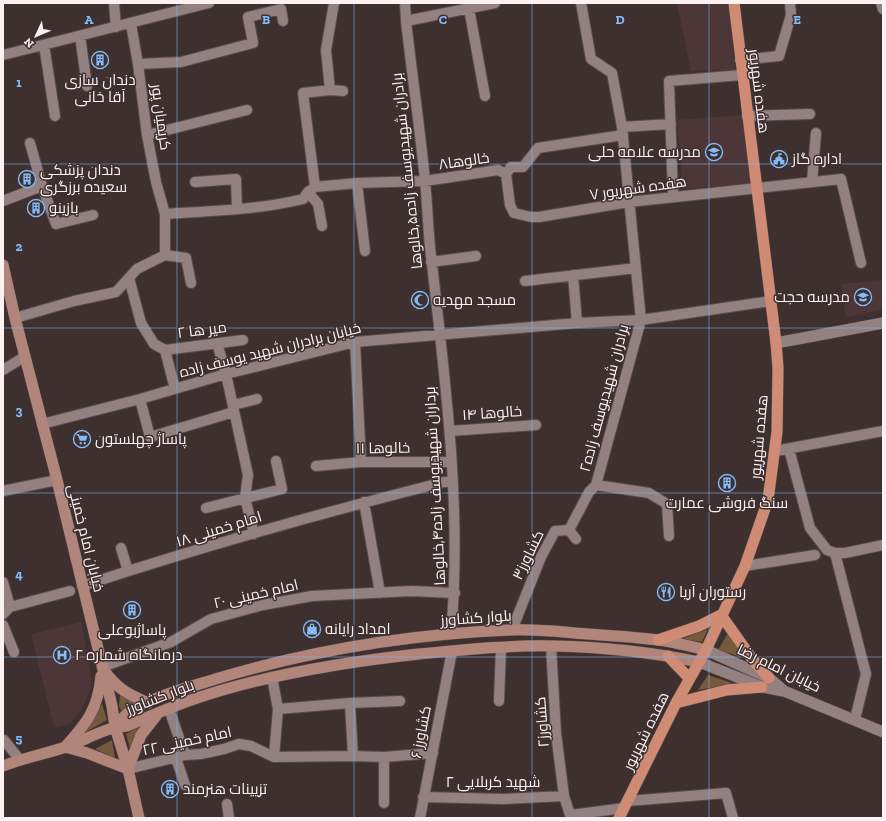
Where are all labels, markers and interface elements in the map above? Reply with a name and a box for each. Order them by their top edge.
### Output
text: A [85,12,94,27]
text: B [262,12,270,27]
text: C [439,12,447,27]
text: D [615,12,625,27]
text: E [793,12,801,27]
north arrow [16,16,56,56]
text: N [21,35,37,50]
street label: هفده شهریور [744,47,773,134]
building icon: دندان سازی آقا خانی [90,50,110,70]
place label: دندان سازی آقا خانی [65,71,135,107]
street label: برادران شهیدیوسف زاده۵,خالوها [388,72,427,270]
text: 1 [16,75,22,90]
street label: کریمیان پور [146,82,175,151]
school or university icon: مدرسه علامه حلی [704,142,724,162]
place label: مدرسه علامه حلی [588,143,701,162]
street label: خالوها۸ [437,149,491,173]
public building icon: اداره گاز [769,149,789,169]
place label: اداره گاز [791,150,842,168]
place label: دندان پزشکی سعیده برزگری [40,161,127,197]
building icon: دندان پزشکی سعیده برزگری [17,169,37,189]
street label: هفده شهریور ۷ [588,172,688,205]
building icon: بازینو [26,198,46,218]
place label: بازینو [49,199,78,217]
text: 2 [16,239,23,254]
school or university icon: مدرسه حجت [853,287,873,307]
place label: مدرسه حجت [774,288,850,306]
mosque icon: مسجد مهدیه [410,290,430,310]
place label: مسجد مهدیه [433,291,516,310]
street label: میر ها ۲ [176,318,228,342]
street label: خیابان برادران شهید یوسف زاده [177,319,363,382]
street label: برادران شهیدیوسف زاده۲ [576,322,633,474]
street label: برداران شهیدیوسف زاده۴,خالوها [421,386,450,586]
street label: هفده شهریور [746,394,773,481]
street label: خالوها ۱۴ [461,402,523,424]
text: 3 [16,403,23,418]
supermarket icon: پاساژ چهلستون [72,429,92,449]
place label: پاساژ چهلستون [95,430,186,449]
street label: خالوها ۱۱ [356,439,410,457]
building icon: سنگ فروشی عمارت [717,473,737,493]
street label: خیابان امام خمینی [63,482,108,594]
place label: سنگ فروشی عمارت [666,494,788,513]
street label: امام خمینی ۱۸ [174,507,264,552]
street label: کشاورز۳ [508,527,548,583]
text: 4 [15,567,23,582]
street label: امام خمینی ۲۰ [212,576,300,613]
restaurant icon: رستوران آریا [656,582,676,602]
place label: رستوران آریا [679,583,746,602]
building icon: پاساژبوعلی [122,600,142,620]
street label: بلوار کشاورز [439,607,512,630]
shop icon: امداد رایانه [302,619,322,639]
place label: امداد رایانه [325,620,390,638]
place label: پاساژبوعلی [98,621,166,640]
street label: خیابان امام رضا [734,640,824,697]
hospital icon: درمانگاه شماره ۲ [52,645,72,665]
place label: درمانگاه شماره ۲ [75,646,182,664]
street label: بلوار کشاورز [122,676,197,719]
street label: هفده شهریور [619,689,674,775]
street label: کشاورز۲ [531,696,553,748]
street label: کشاورز ۶ [407,704,435,760]
street label: امام خمینی ۲۲ [141,723,233,760]
text: 5 [16,731,23,746]
street label: شهید کربلایی ۲ [446,773,540,792]
building icon: تزیینات هنرمند [160,779,180,799]
place label: تزیینات هنرمند [183,780,267,798]

